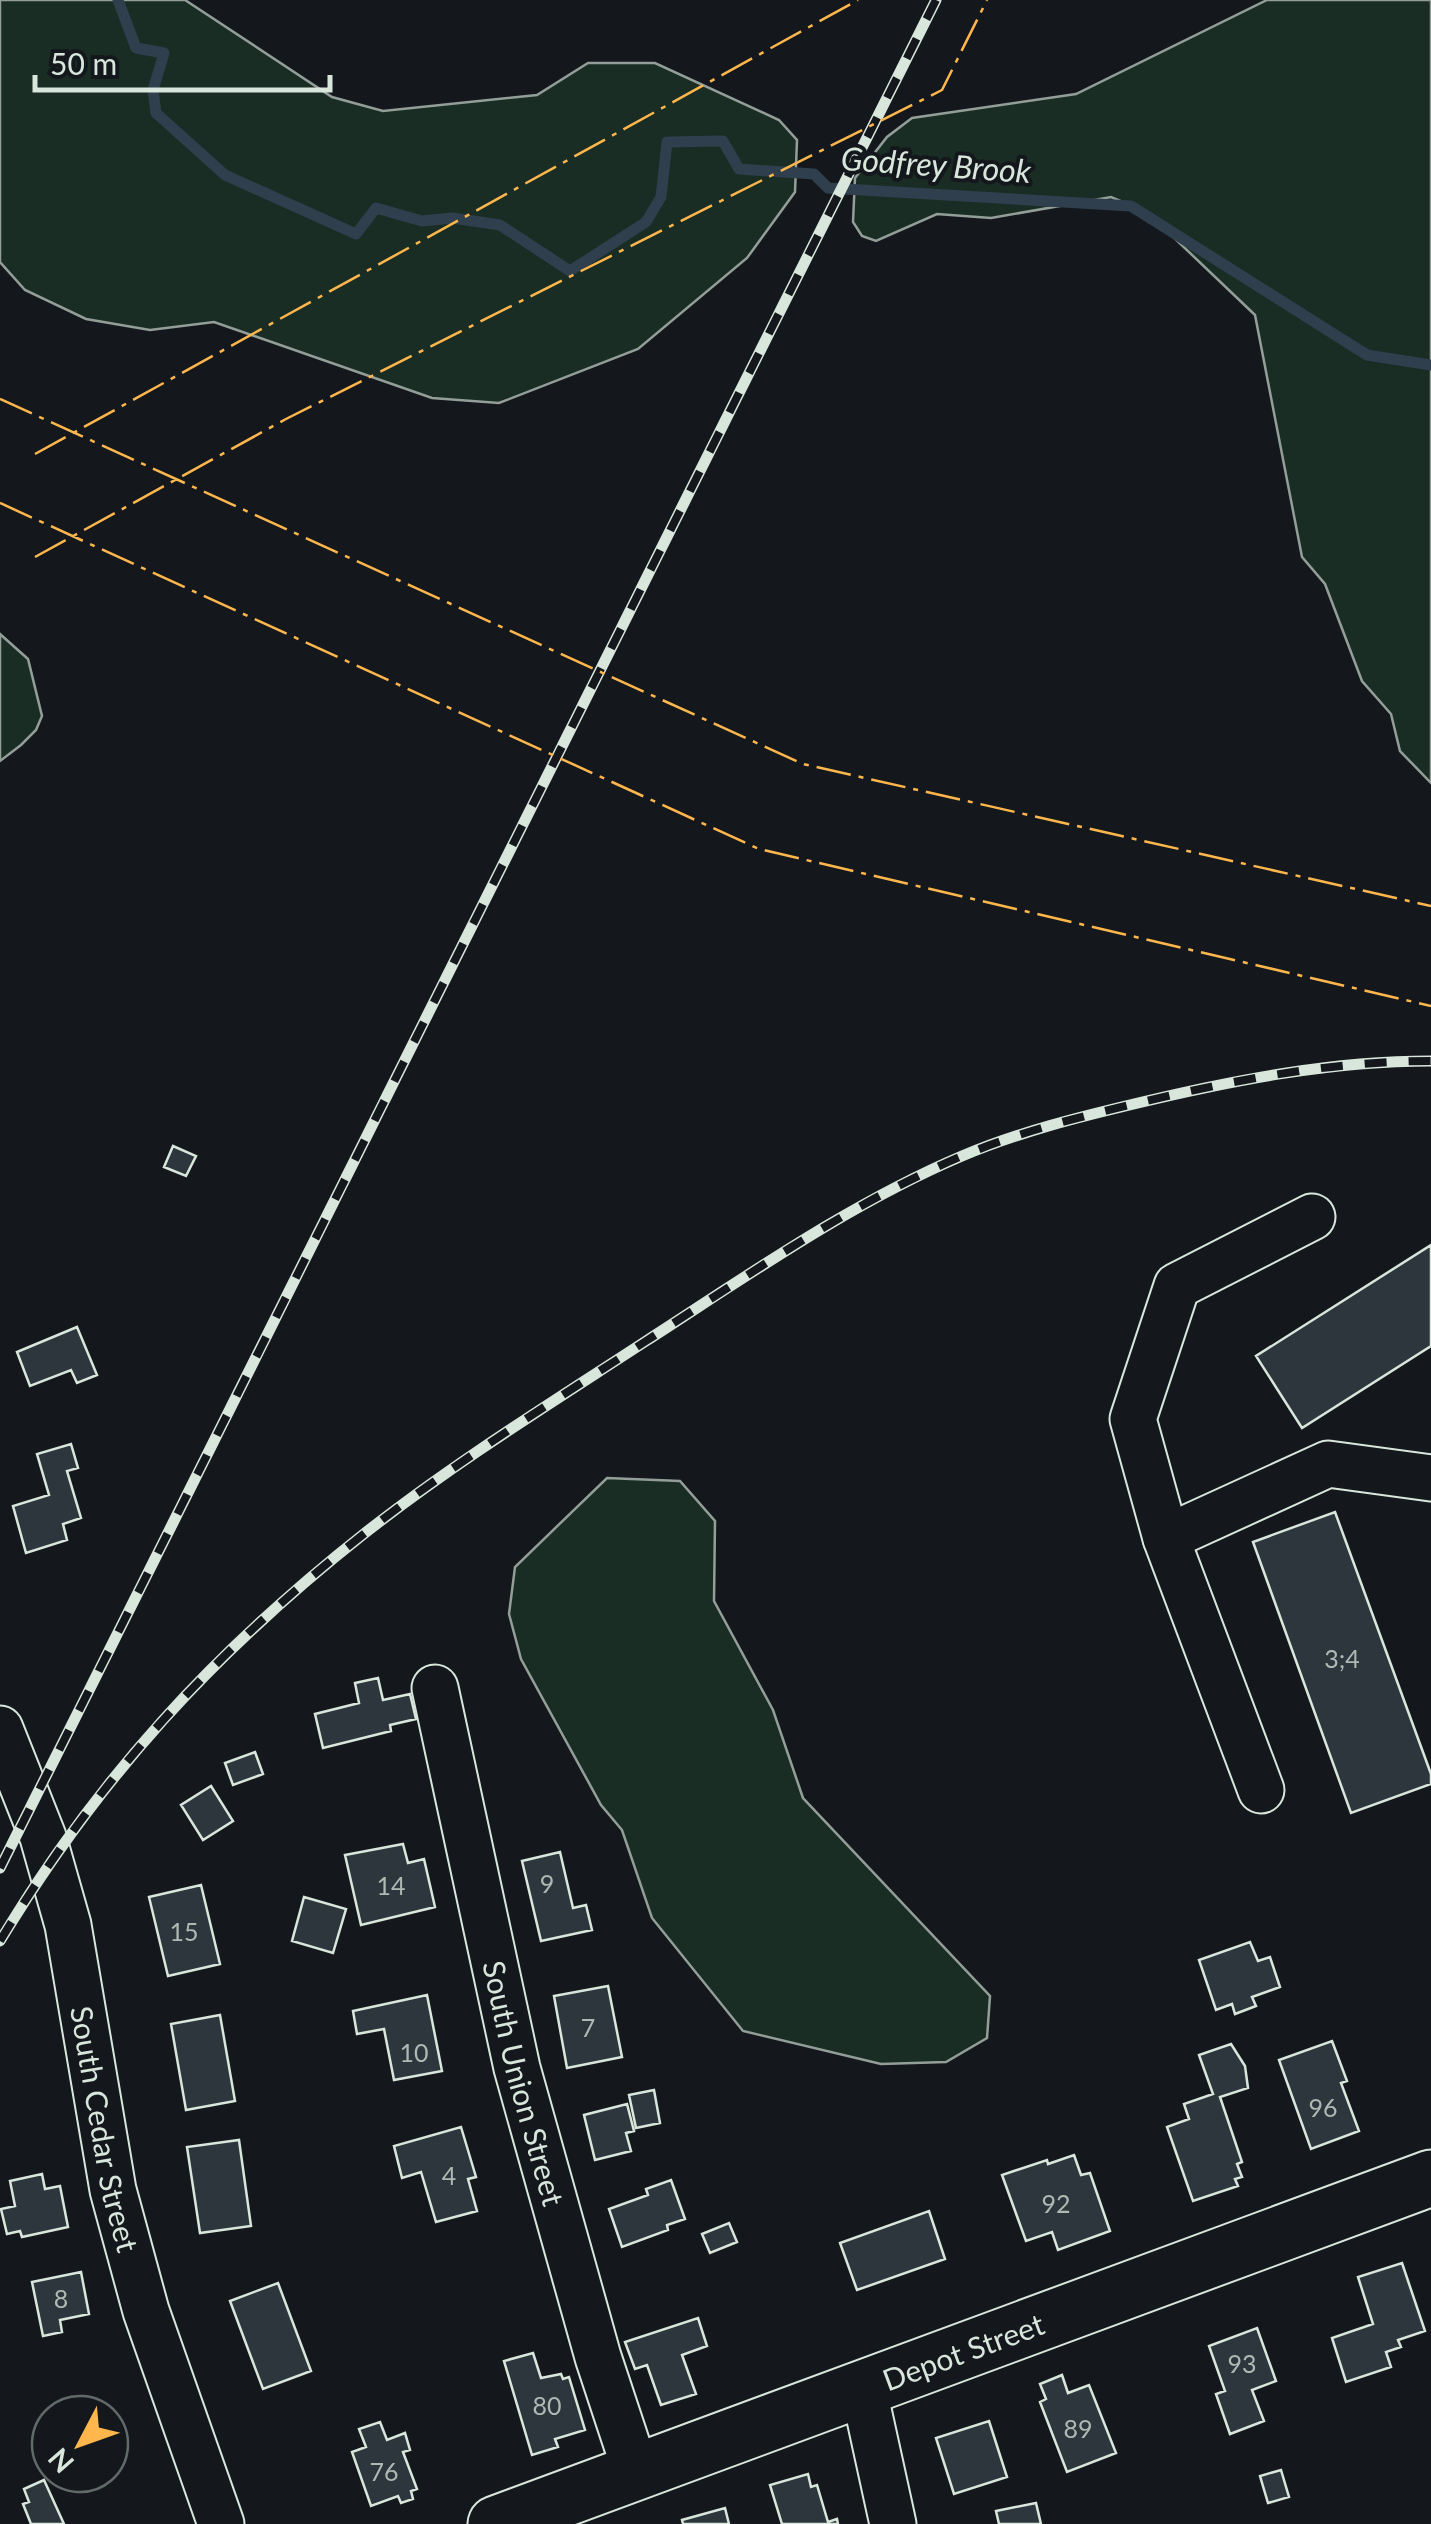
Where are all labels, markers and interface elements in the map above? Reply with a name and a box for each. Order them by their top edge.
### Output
scale bar [35,30,330,92]
text: 50 m [50,45,117,81]
water label: Godfrey Brook [840,138,1033,190]
house number: 3;4 [1324,1643,1360,1673]
house number: 9 [540,1868,554,1898]
house number: 14 [376,1870,406,1900]
house number: 15 [169,1916,199,1946]
street label: South Union Street [476,1957,573,2210]
street label: South Cedar Street [64,2003,147,2256]
house number: 7 [581,2012,595,2042]
house number: 10 [399,2037,429,2067]
house number: 96 [1308,2092,1338,2122]
house number: 4 [442,2160,456,2190]
house number: 92 [1041,2188,1071,2218]
house number: 8 [54,2283,68,2313]
street label: Depot Street [877,2305,1049,2397]
house number: 93 [1227,2348,1257,2378]
house number: 80 [532,2390,562,2420]
north arrow [30,2394,130,2494]
house number: 89 [1063,2413,1093,2443]
text: N [40,2442,80,2480]
house number: 76 [369,2456,399,2486]

